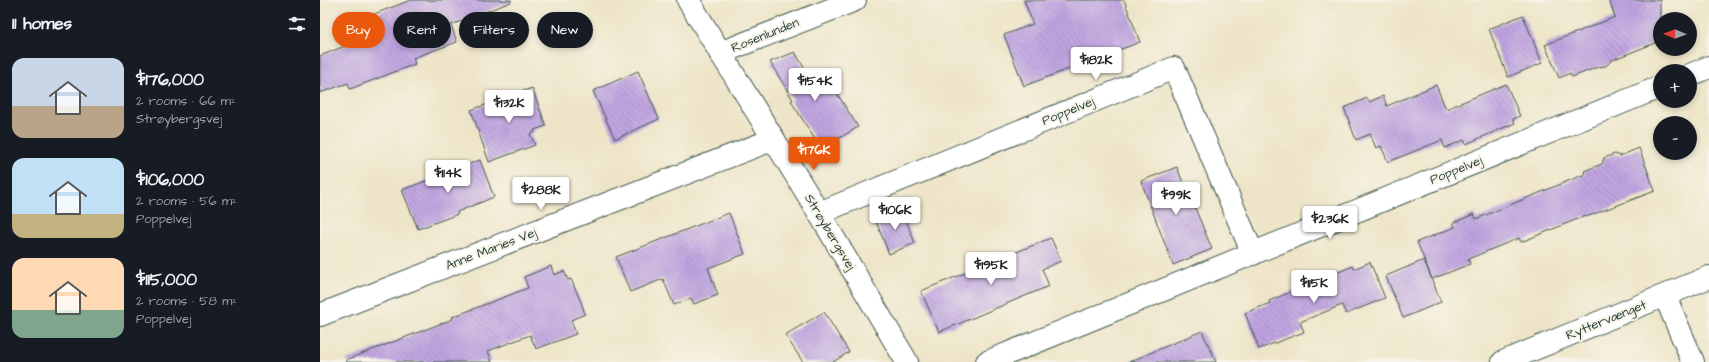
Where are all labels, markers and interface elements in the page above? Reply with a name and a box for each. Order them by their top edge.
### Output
text: 11 homes [12,12,72,36]
chip: Buy [332,12,385,48]
chip: Rent [393,12,451,48]
chip: Filters [459,12,529,48]
chip: New [537,12,593,48]
north arrow [1653,12,1697,56]
map controls [1653,12,1697,160]
icon: filters [286,13,308,35]
street label: Rosenlunden [728,13,802,57]
pin: $182K [1068,47,1124,81]
text: $182K [1080,51,1112,69]
button: + [1653,64,1697,108]
text: $176,000 [136,68,204,92]
pin: $154K [787,68,843,102]
text: $154K [798,72,832,90]
icon: home [44,74,92,122]
pin: $132K [481,90,537,124]
text: 2 rooms · 66 m² [136,92,236,110]
street label: Poppelvej [1039,92,1098,130]
text: $132K [494,94,524,112]
text: Strøybergsvej [136,110,222,128]
button: − [1653,116,1697,160]
pin: $176K [786,137,842,171]
text: $176K [798,141,830,159]
street label: Poppelvej [1427,151,1486,189]
pin: $114K [420,160,476,194]
text: $114K [434,164,462,182]
text: $106,000 [136,168,204,192]
icon: home [44,174,92,222]
pin: $288K [513,177,569,211]
text: $288K [521,181,561,199]
pin: $99K [1152,182,1200,216]
text: $99K [1161,186,1191,204]
street label: Strøybergsvej [799,190,860,275]
text: 2 rooms · 56 m² [136,192,237,210]
pin: $106K [867,197,923,231]
text: $106K [878,201,912,219]
pin: $236K [1302,206,1358,240]
text: Poppelvej [136,210,191,228]
text: $236K [1311,210,1349,228]
street label: Anne Maries Vej [443,223,540,275]
pin: $195K [963,252,1019,286]
text: $195K [974,256,1008,274]
text: $115,000 [136,268,197,292]
pin: $115K [1286,270,1342,304]
icon: home [44,274,92,322]
text: $115K [1300,274,1328,292]
text: 2 rooms · 58 m² [136,292,237,310]
street label: Ryttervænget [1563,295,1650,345]
text: Poppelvej [136,310,191,328]

